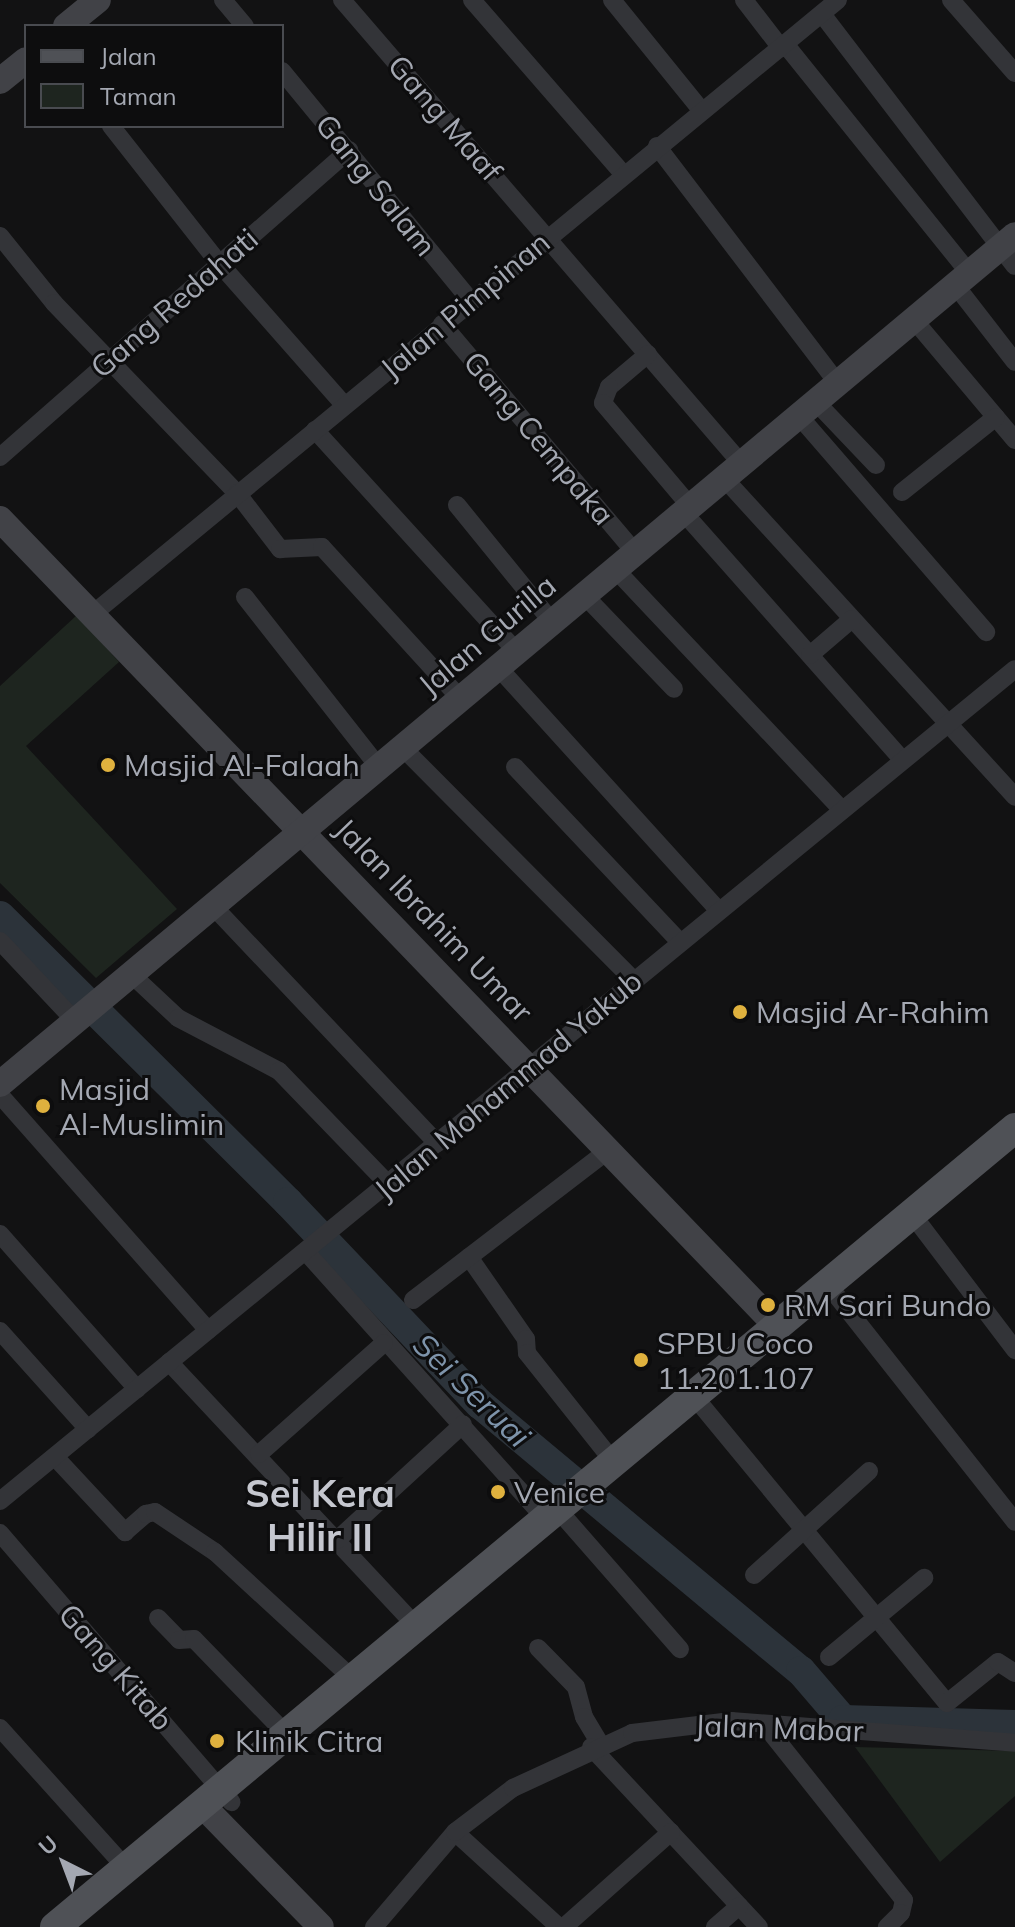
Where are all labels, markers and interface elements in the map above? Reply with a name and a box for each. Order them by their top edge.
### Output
legend [24,24,284,128]
text: Jalan [100,41,156,71]
street label: Gang Maaf [380,48,510,188]
text: Taman [100,81,177,111]
street label: Gang Salam [308,107,444,263]
street label: Gang Redahati [83,221,265,385]
street label: Jalan Pimpinan [373,224,557,386]
street label: Gang Cempaka [456,344,622,532]
street label: Jalan Gurilla [411,567,563,703]
place label: Masjid Al-Falaah [124,747,360,783]
marker: Masjid Al-Falaah [99,756,117,774]
street label: Jalan Ibrahim Umar [328,811,540,1029]
street label: Jalan Mohammad Yakub [367,963,649,1207]
place label: Masjid Ar-Rahim [756,994,990,1030]
marker: Masjid Ar-Rahim [731,1003,749,1021]
place label: Masjid Al-Muslimin [59,1071,224,1142]
marker: Masjid Al-Muslimin [34,1097,52,1115]
place label: RM Sari Bundo [784,1287,991,1323]
marker: RM Sari Bundo [759,1296,777,1314]
water label: Sei Seruai [406,1325,538,1455]
place label: SPBU Coco 11.201.107 [657,1325,815,1396]
marker: SPBU Coco 11.201.107 [632,1351,650,1369]
district label: Sei Kera Hilir II [245,1471,395,1560]
place label: Venice [514,1474,605,1510]
marker: Venice [489,1483,507,1501]
street label: Gang Kitab [51,1596,181,1738]
street label: Jalan Mabar [694,1707,864,1749]
place label: Klinik Citra [235,1723,383,1759]
marker: Klinik Citra [206,1730,228,1752]
north arrow [24,1823,104,1903]
text: U [33,1829,63,1861]

